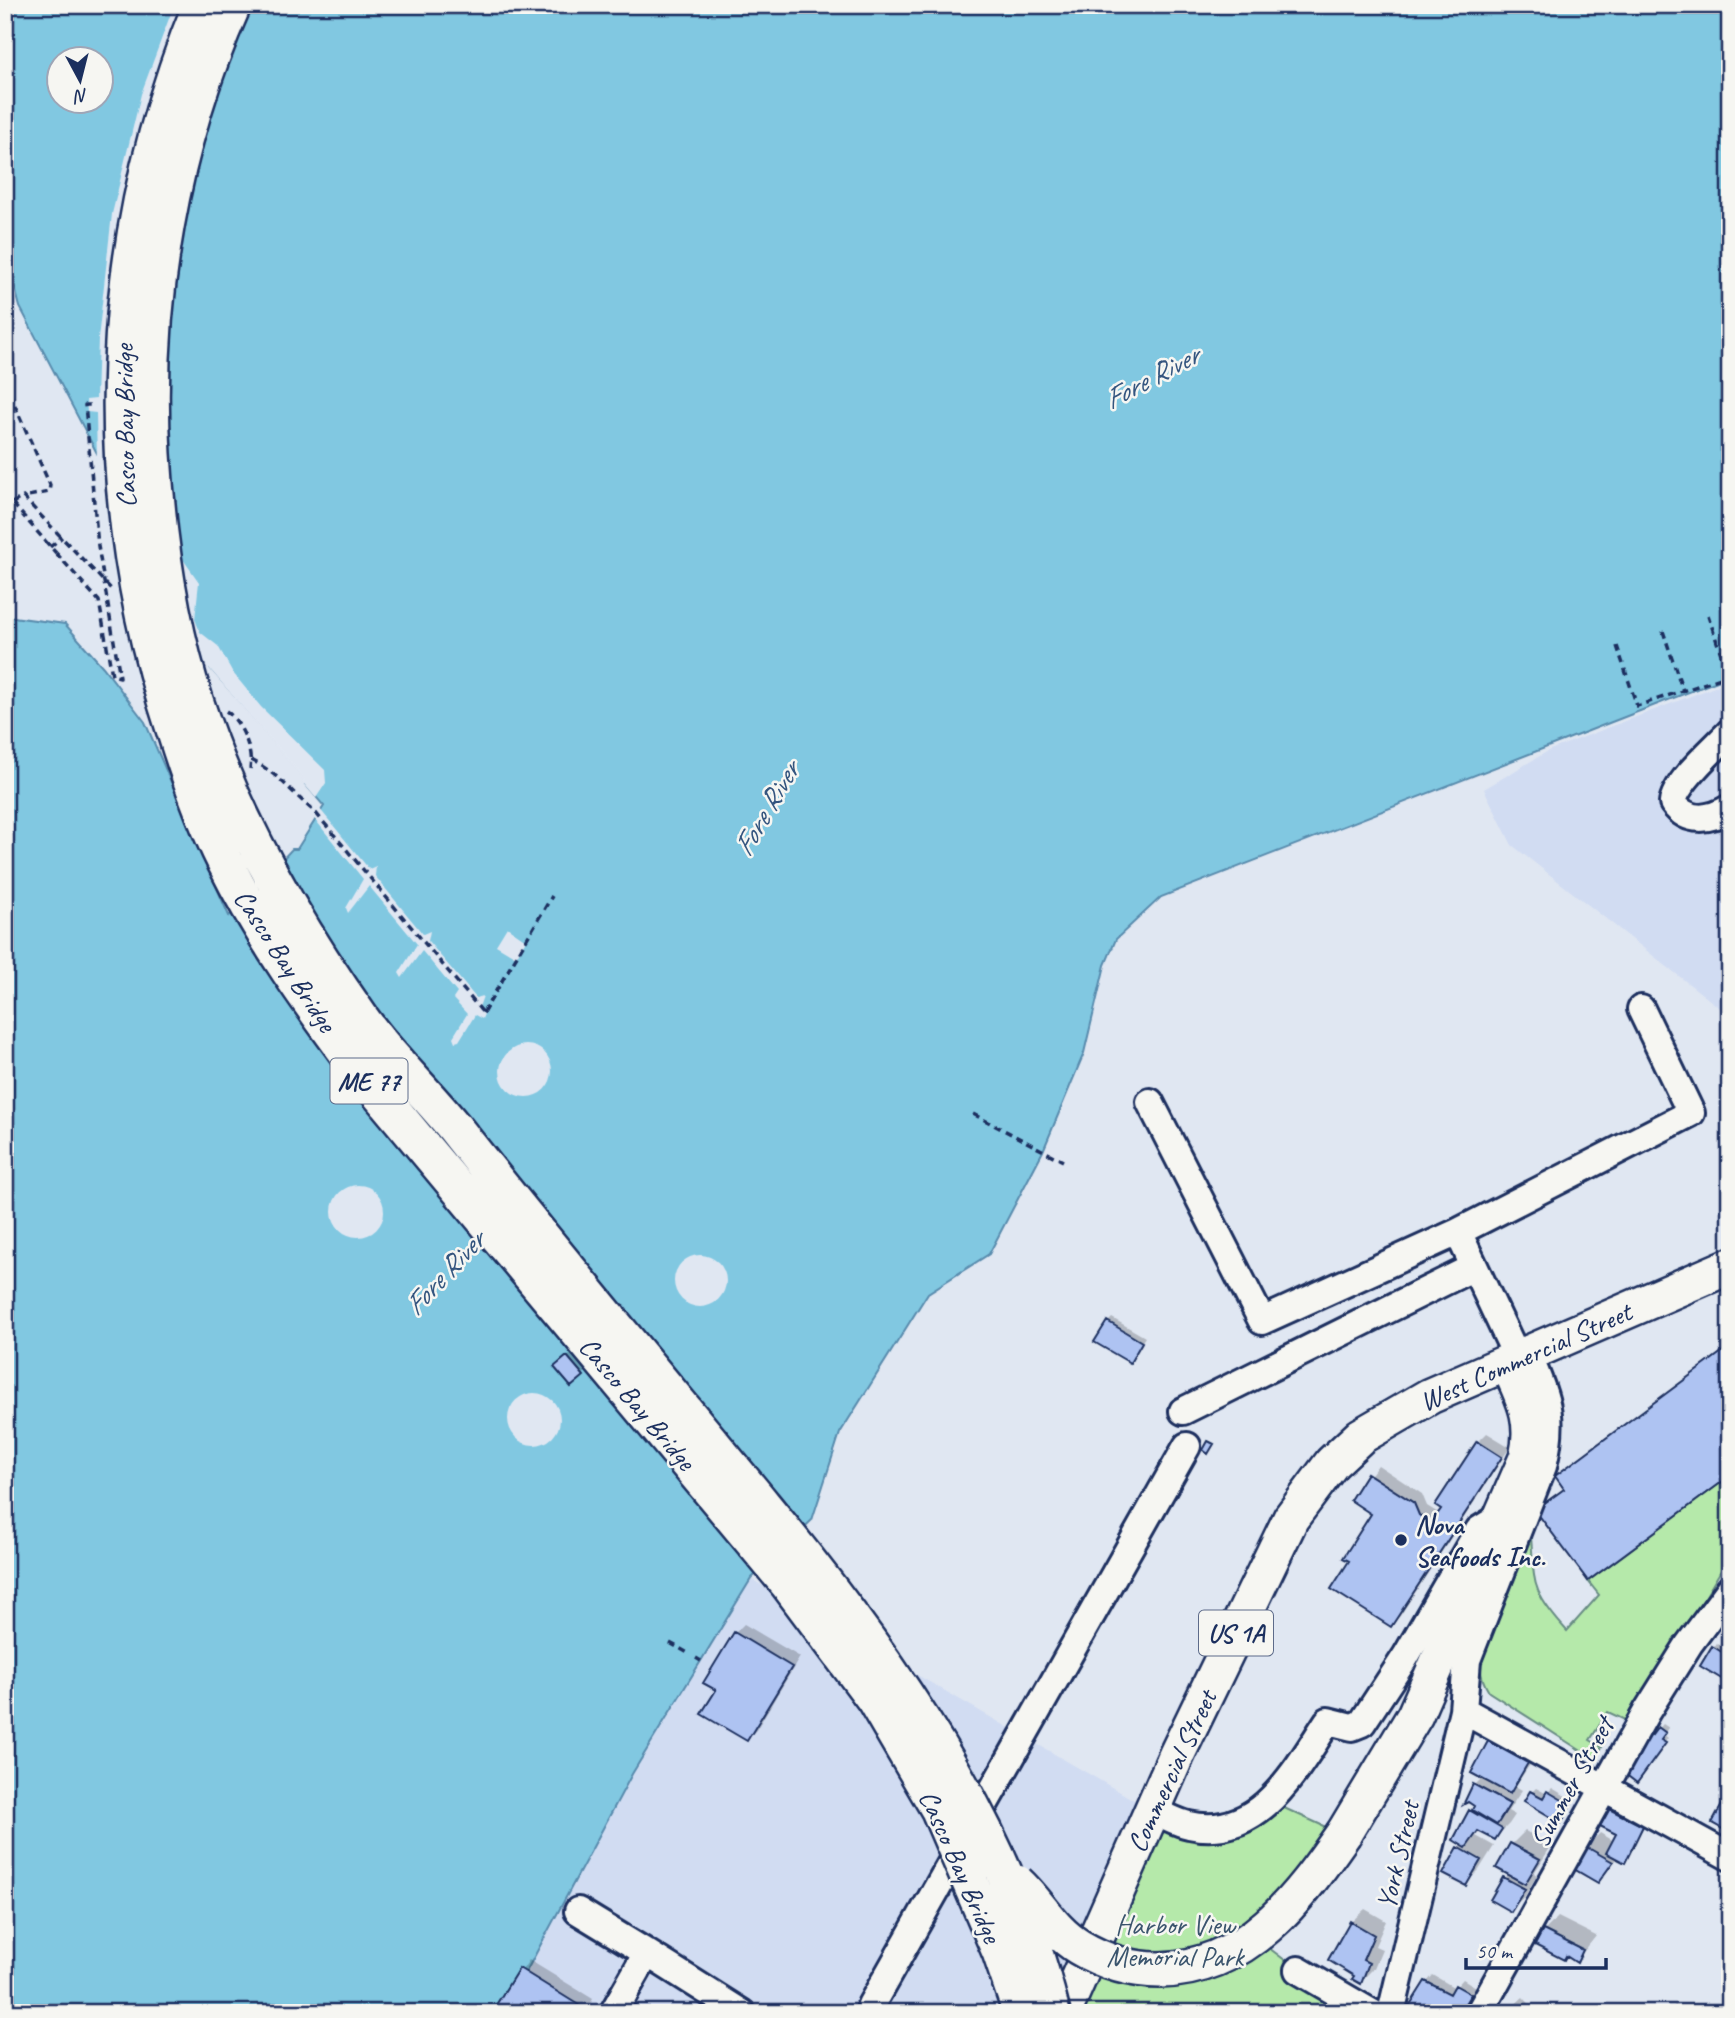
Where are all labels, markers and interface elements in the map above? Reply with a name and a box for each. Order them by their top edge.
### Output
north arrow [46,46,116,116]
text: N [71,83,89,109]
water label: Fore River [1097,334,1210,418]
street label: Casco Bay Bridge [106,342,143,508]
water label: Fore River [724,751,811,863]
street label: Casco Bay Bridge [226,882,346,1040]
road number: ME 77 [330,1058,408,1104]
water label: Fore River [395,1219,496,1323]
street label: West Commercial Street [1414,1293,1639,1419]
street label: Casco Bay Bridge [572,1329,705,1479]
place label: Nova Seafoods Inc. [1415,1507,1546,1574]
marker: Nova Seafoods Inc. [1393,1532,1409,1548]
road number: US 1A [1199,1610,1273,1656]
street label: Commercial Street [1119,1682,1225,1858]
street label: Summer Street [1521,1708,1623,1853]
street label: Casco Bay Bridge [911,1784,1011,1950]
street label: York Street [1368,1795,1428,1913]
park label: Harbor View Memorial Park [1106,1907,1245,1974]
scale bar [1466,1927,1606,1971]
text: 50 m [1476,1938,1514,1964]

